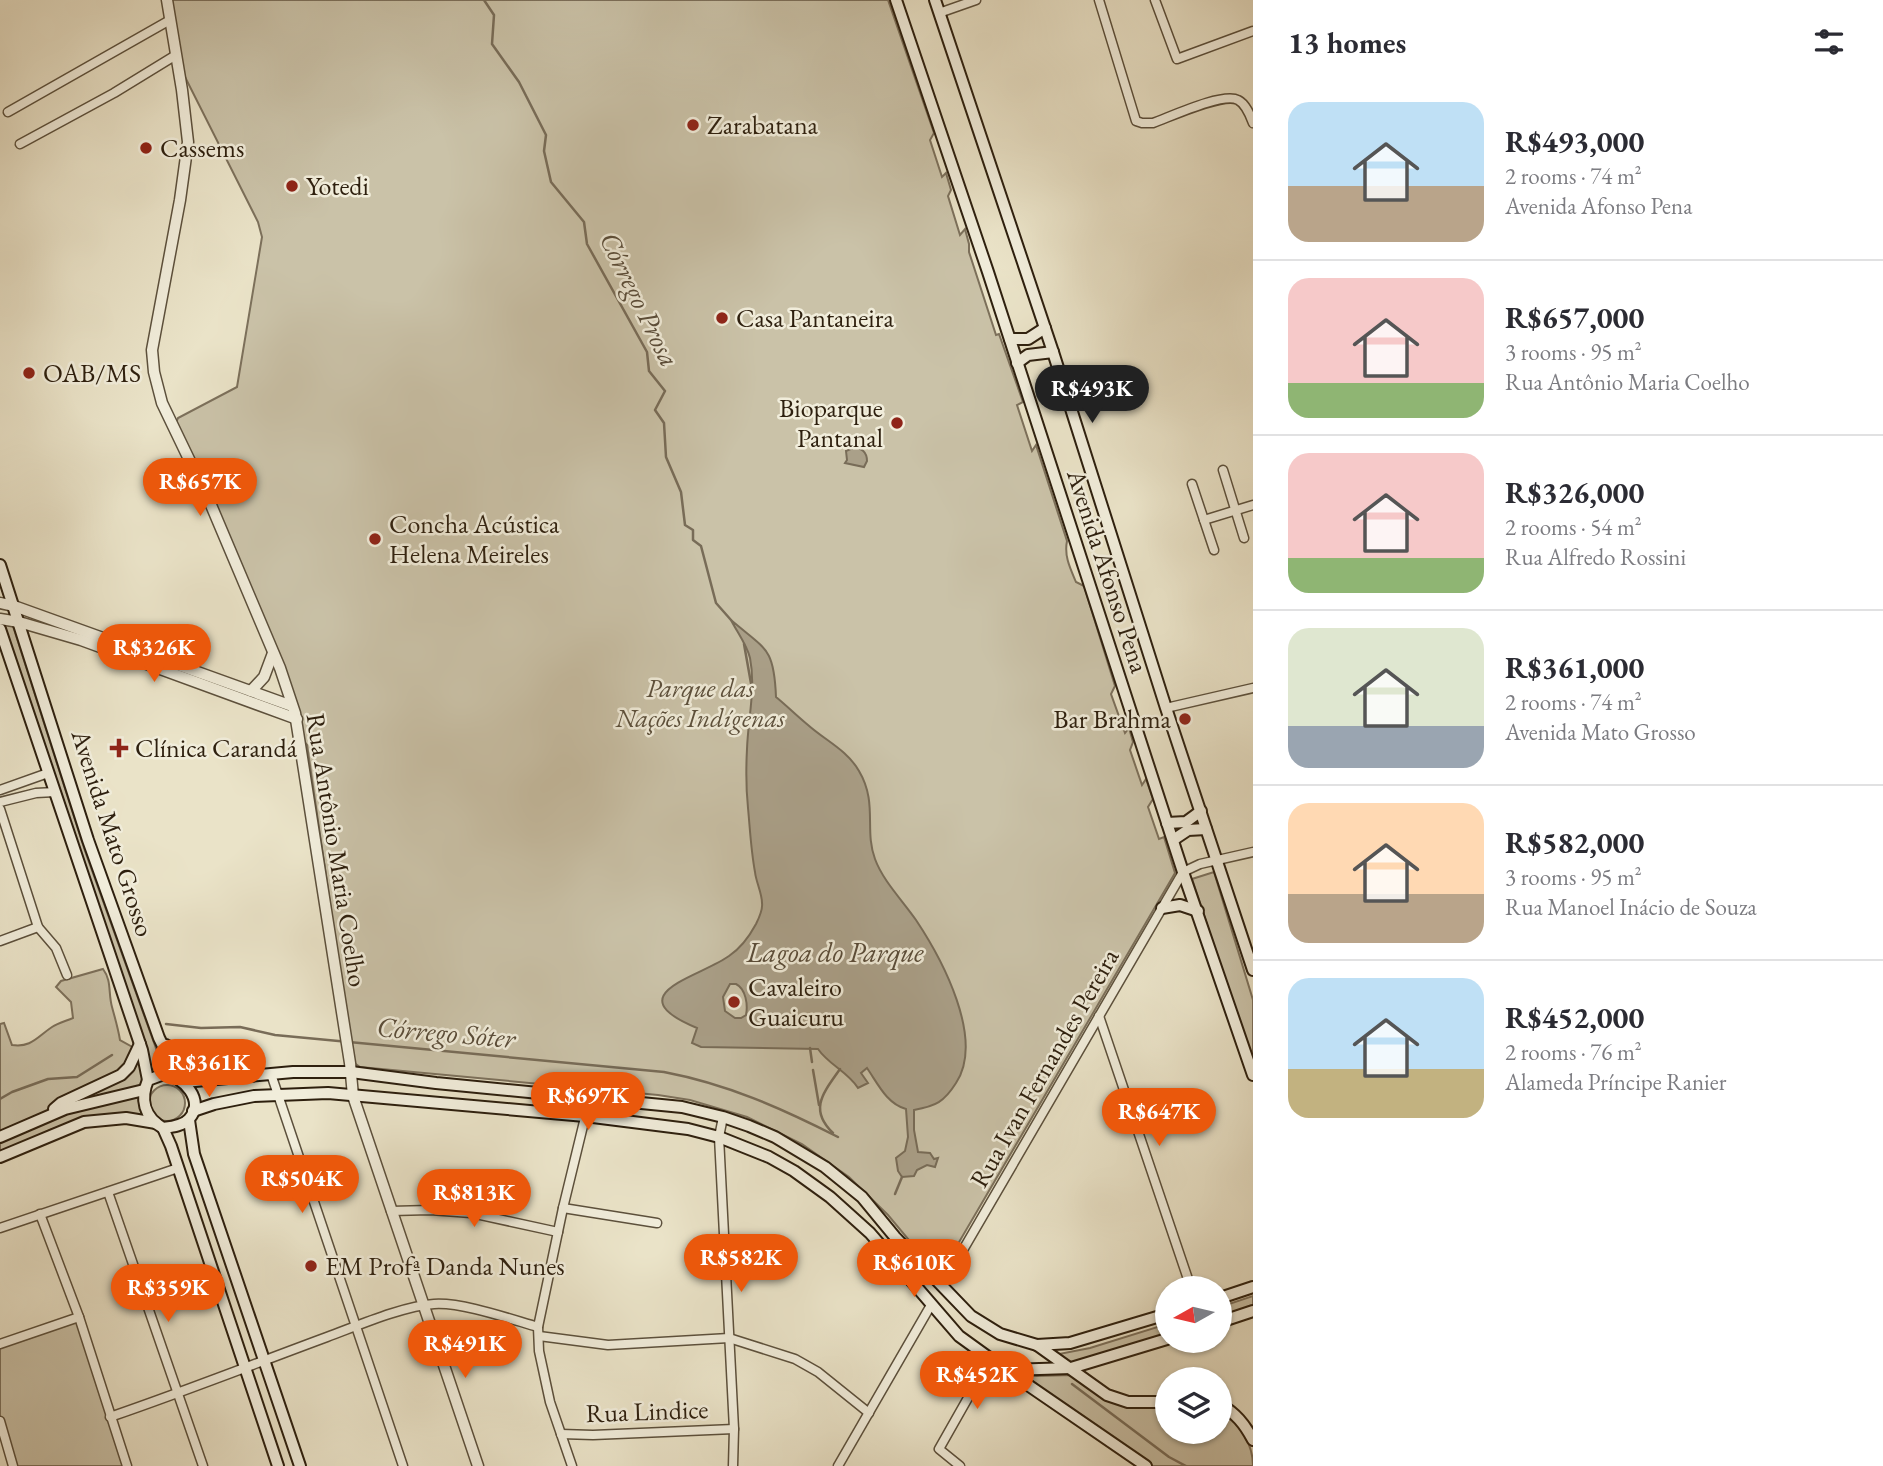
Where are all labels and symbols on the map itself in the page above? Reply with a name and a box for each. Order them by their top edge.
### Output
place label: Zarabatana [707,108,819,142]
marker: Zarabatana [685,117,701,133]
place label: Cassems [160,131,244,165]
marker: Cassems [138,140,154,156]
place label: Yotedi [306,169,369,203]
marker: Yotedi [284,178,300,194]
water label: Córrego Prosa [592,226,688,372]
place label: Casa Pantaneira [736,301,894,335]
marker: Casa Pantaneira [714,310,730,326]
place label: OAB/MS [43,356,141,390]
marker: OAB/MS [21,365,37,381]
pin: R$493K [1035,366,1149,425]
place label: Bioparque Pantanal [779,391,883,455]
marker: Bioparque Pantanal [889,415,905,431]
pin: R$657K [143,458,257,518]
street label: Avenida Afonso Pena [1059,464,1157,678]
place label: Concha Acústica Helena Meireles [389,507,560,571]
marker: Concha Acústica Helena Meireles [367,531,383,547]
pin: R$326K [97,624,211,684]
park label: Parque das Nações Indígenas [614,671,785,735]
place label: Bar Brahma [1053,702,1172,736]
street label: Rua Antônio Maria Coelho [299,711,375,989]
marker: Bar Brahma [1177,711,1193,727]
street label: Avenida Mato Grosso [63,724,162,941]
place label: Clínica Carandá [135,731,298,765]
marker: Clínica Carandá [109,738,129,758]
water label: Lagoa do Parque [745,934,924,971]
street label: Rua Ivan Fernandes Pereira [962,942,1127,1194]
place label: Cavaleiro Guaicuru [748,970,844,1034]
marker: Cavaleiro Guaicuru [726,994,742,1010]
water label: Córrego Sóter [375,1008,518,1056]
pin: R$361K [152,1040,266,1099]
pin: R$697K [531,1072,645,1132]
pin: R$647K [1102,1088,1216,1148]
pin: R$504K [245,1156,359,1215]
pin: R$813K [417,1170,531,1229]
pin: R$582K [684,1234,798,1294]
pin: R$610K [857,1240,971,1299]
place label: EM Profª Danda Nunes [325,1249,565,1283]
marker: EM Profª Danda Nunes [303,1258,319,1274]
pin: R$359K [111,1264,225,1324]
north arrow [1155,1276,1232,1353]
pin: R$491K [408,1320,522,1380]
pin: R$452K [920,1352,1034,1411]
street label: Rua Lindice [585,1392,709,1430]

